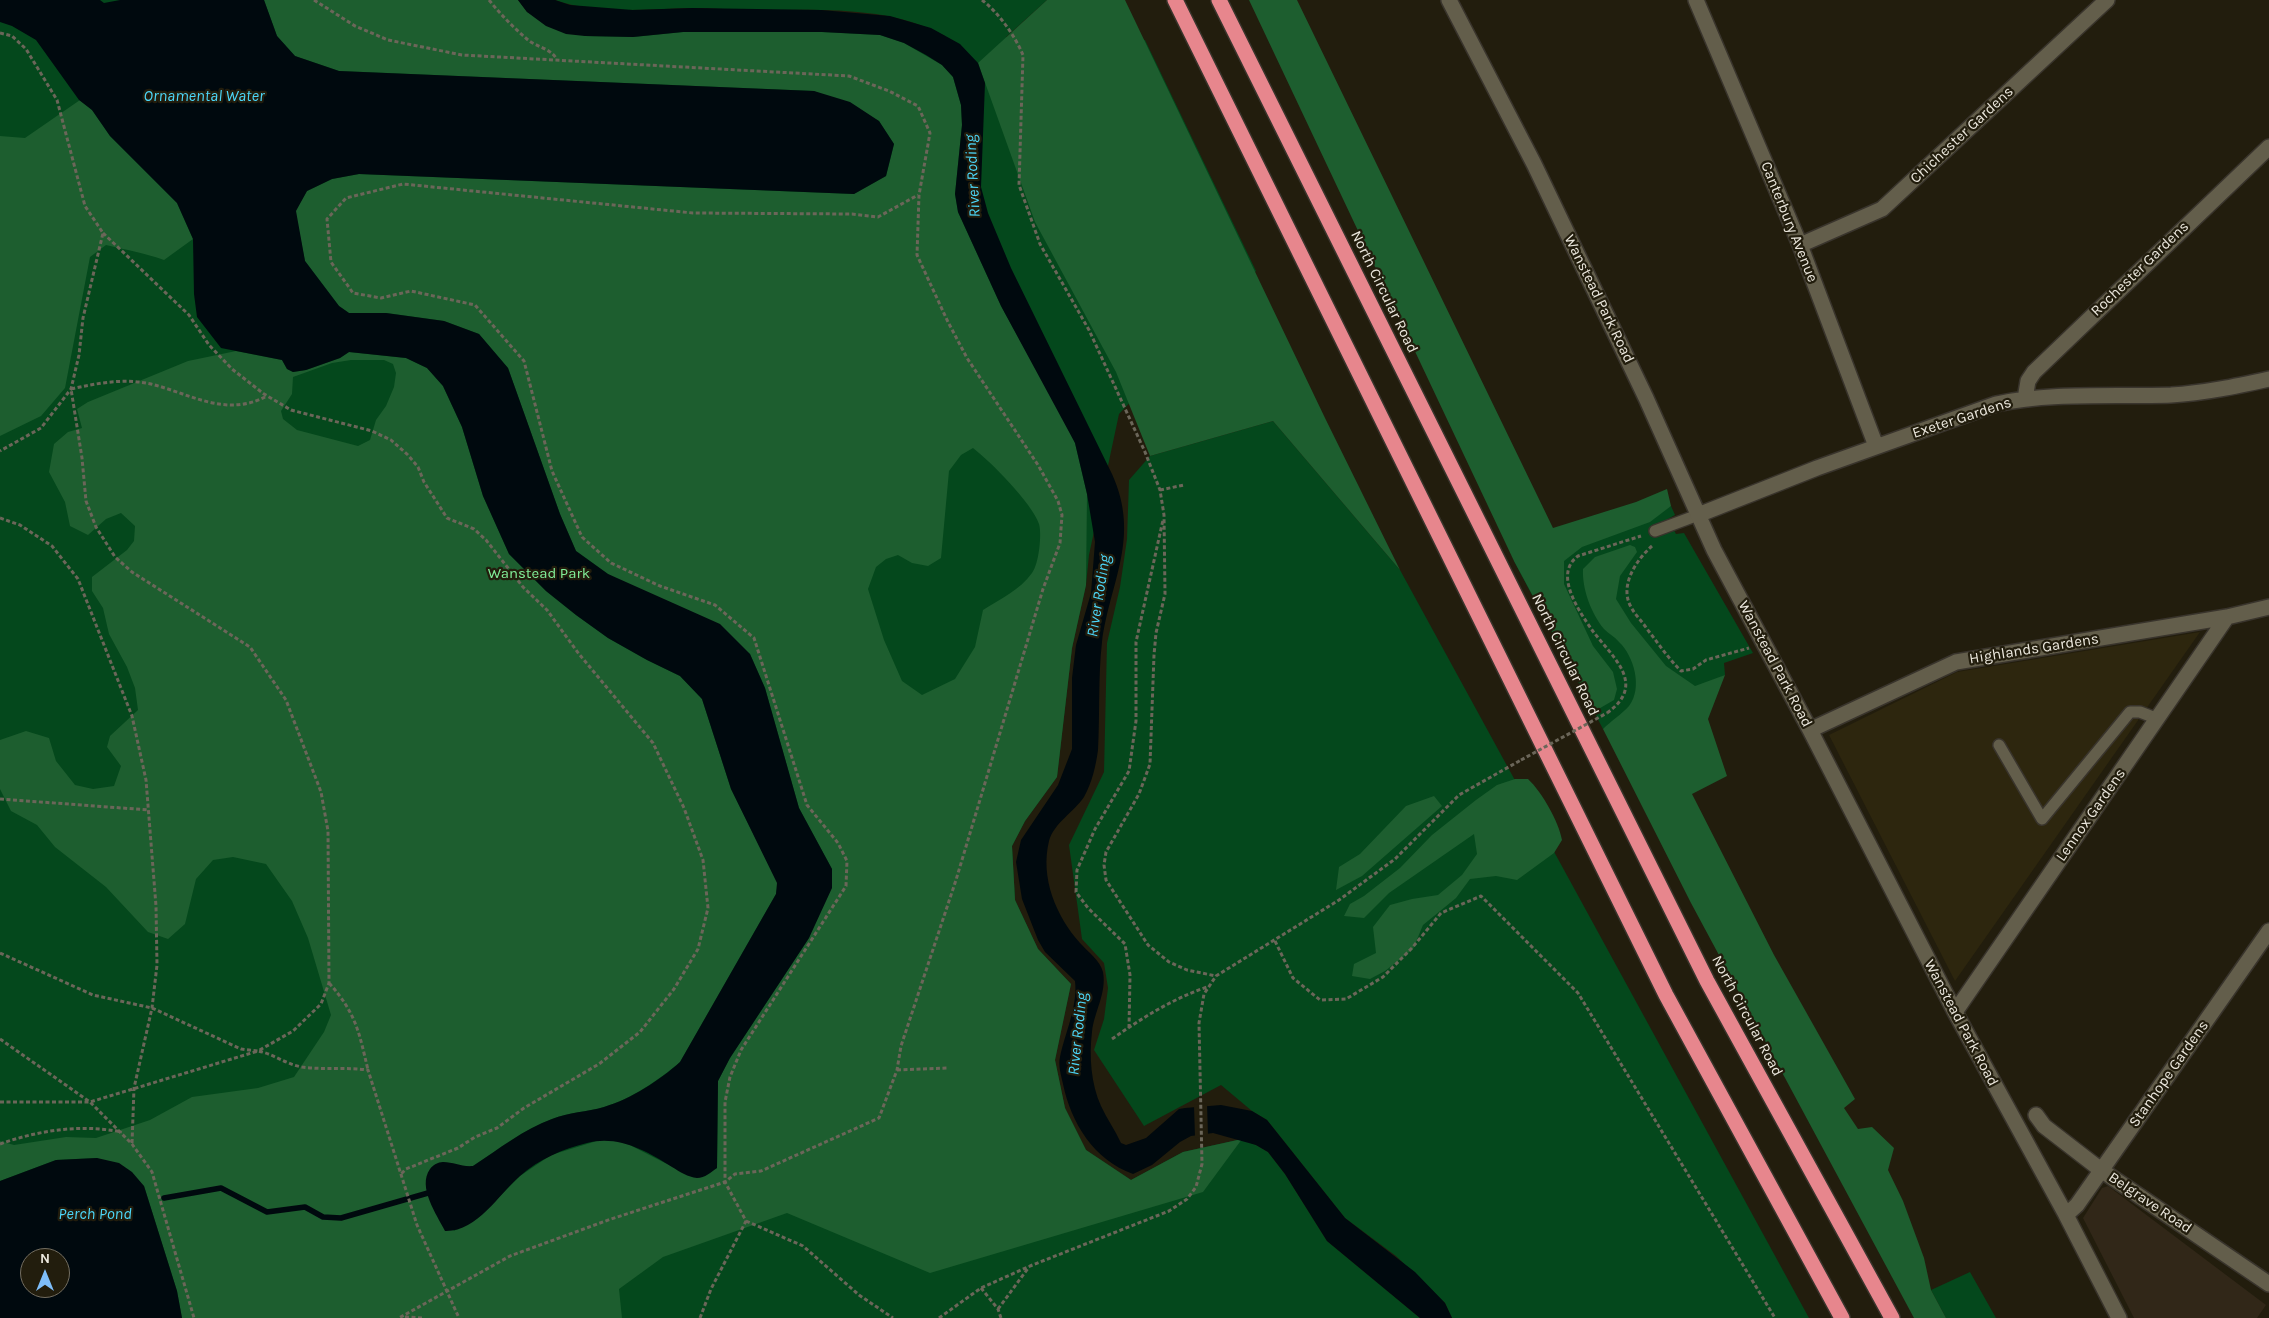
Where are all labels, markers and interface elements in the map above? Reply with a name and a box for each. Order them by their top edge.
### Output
street label: Chichester Gardens [1907,83,2017,187]
water label: Ornamental Water [144,86,264,106]
water label: River Roding [961,134,985,218]
street label: Canterbury Avenue [1757,159,1821,285]
street label: Rochester Gardens [2087,218,2193,320]
street label: North Circular Road [1347,228,1421,356]
street label: Wanstead Park Road [1560,232,1638,366]
street label: Exeter Gardens [1910,394,2014,442]
water label: River Roding [1083,553,1115,639]
park label: Wanstead Park [488,565,590,583]
street label: North Circular Road [1528,591,1602,719]
street label: Wanstead Park Road [1734,598,1816,730]
street label: Highlands Gardens [1968,630,2100,668]
street label: Lennox Gardens [2052,765,2130,865]
street label: North Circular Road [1708,953,1786,1079]
street label: Wanstead Park Road [1920,957,2002,1089]
water label: River Roding [1064,992,1092,1076]
street label: Stanhope Gardens [2125,1017,2213,1131]
street label: Belgrave Road [2105,1169,2195,1237]
water label: Perch Pond [58,1204,132,1224]
north arrow [20,1248,70,1298]
text: N [40,1250,50,1267]

